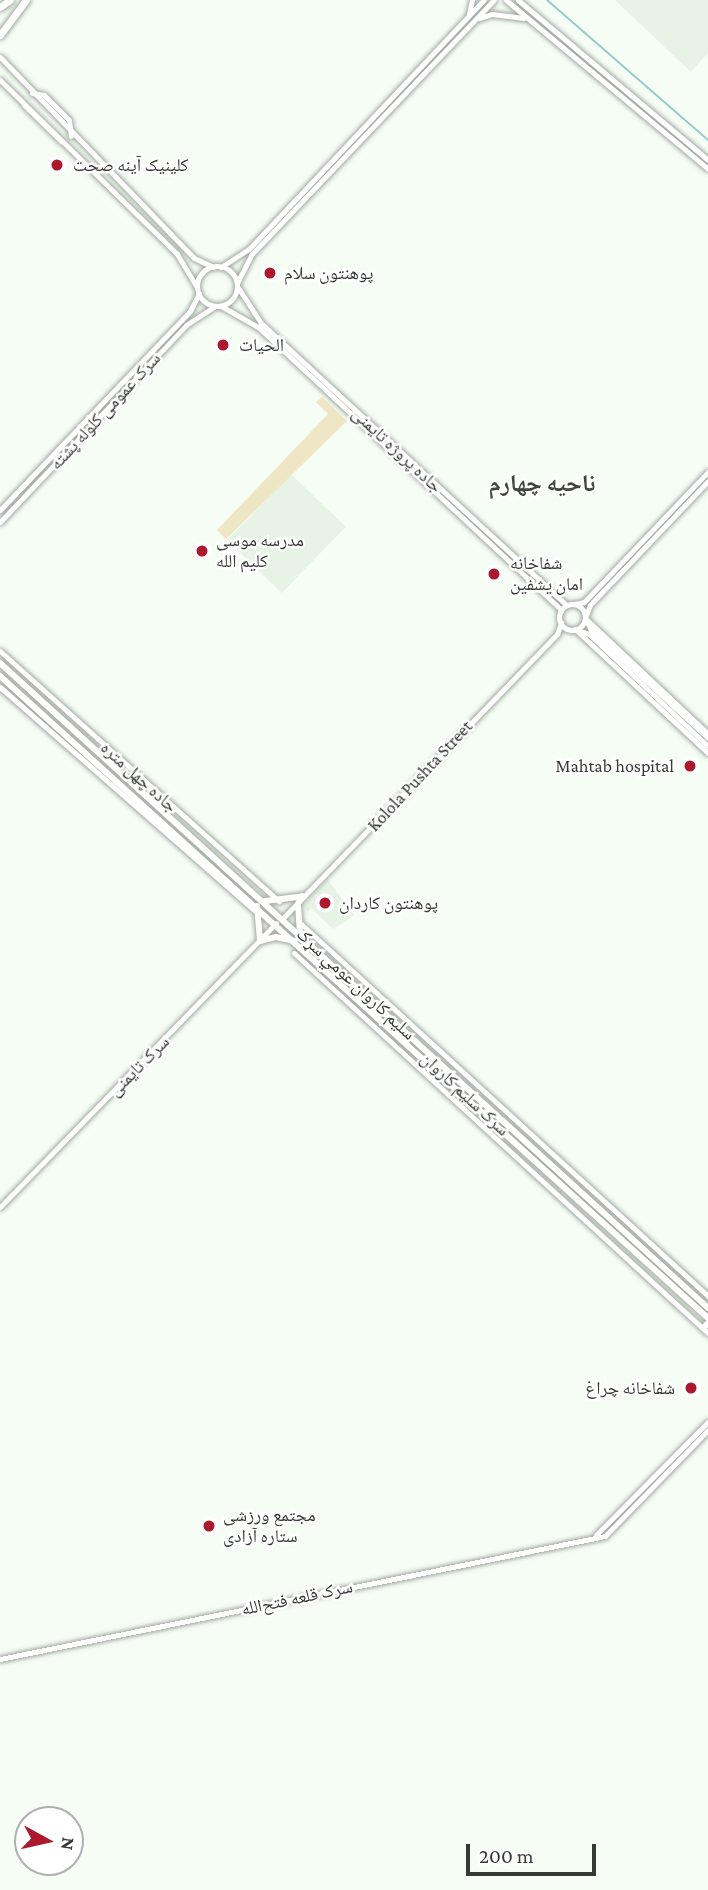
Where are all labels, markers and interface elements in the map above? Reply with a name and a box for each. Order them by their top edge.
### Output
place label: کلینیک آینه صحت [73,154,189,176]
marker: کلینیک آینه صحت [47,155,67,175]
place label: پوهنتون سلام [284,262,373,284]
marker: پوهنتون سلام [262,265,278,281]
place label: الحیات [239,334,284,356]
marker: الحیات [213,335,233,355]
street label: سرک عمومی کلوله پشته [45,348,165,474]
street label: جاده پروژه تایمنی [347,403,447,497]
district label: ناحیه چهارم [489,469,595,497]
place label: مدرسه موسی کلیم الله [216,530,304,572]
marker: مدرسه موسی کلیم الله [194,543,210,559]
place label: شفاخانه امان یشفین [510,553,583,596]
marker: شفاخانه امان یشفین [484,564,504,584]
street label: Kolola Pushta Street [363,716,477,836]
street label: جاده چهل متره [96,737,182,817]
place label: Mahtab hospital [555,755,674,777]
marker: Mahtab hospital [680,756,700,776]
place label: پوهنتون کاردان [339,892,438,914]
marker: پوهنتون کاردان [317,895,333,911]
street label: سلیم کاروان عومي سړک [292,923,420,1045]
street label: سرک تایمنی [104,1031,174,1101]
street label: سرک سلیم کاروان [416,1047,514,1141]
place label: شفاخانه چراغ [585,1377,675,1399]
marker: شفاخانه چراغ [681,1378,701,1398]
place label: مجتمع ورزشی ستاره آزادی [223,1505,316,1548]
marker: مجتمع ورزشی ستاره آزادی [201,1518,217,1534]
street label: سرک قلعه فتح‌الله [239,1576,355,1620]
north arrow [14,1806,84,1876]
scale bar [470,1830,600,1874]
text: N [57,1836,80,1852]
text: 200 m [479,1844,534,1868]

